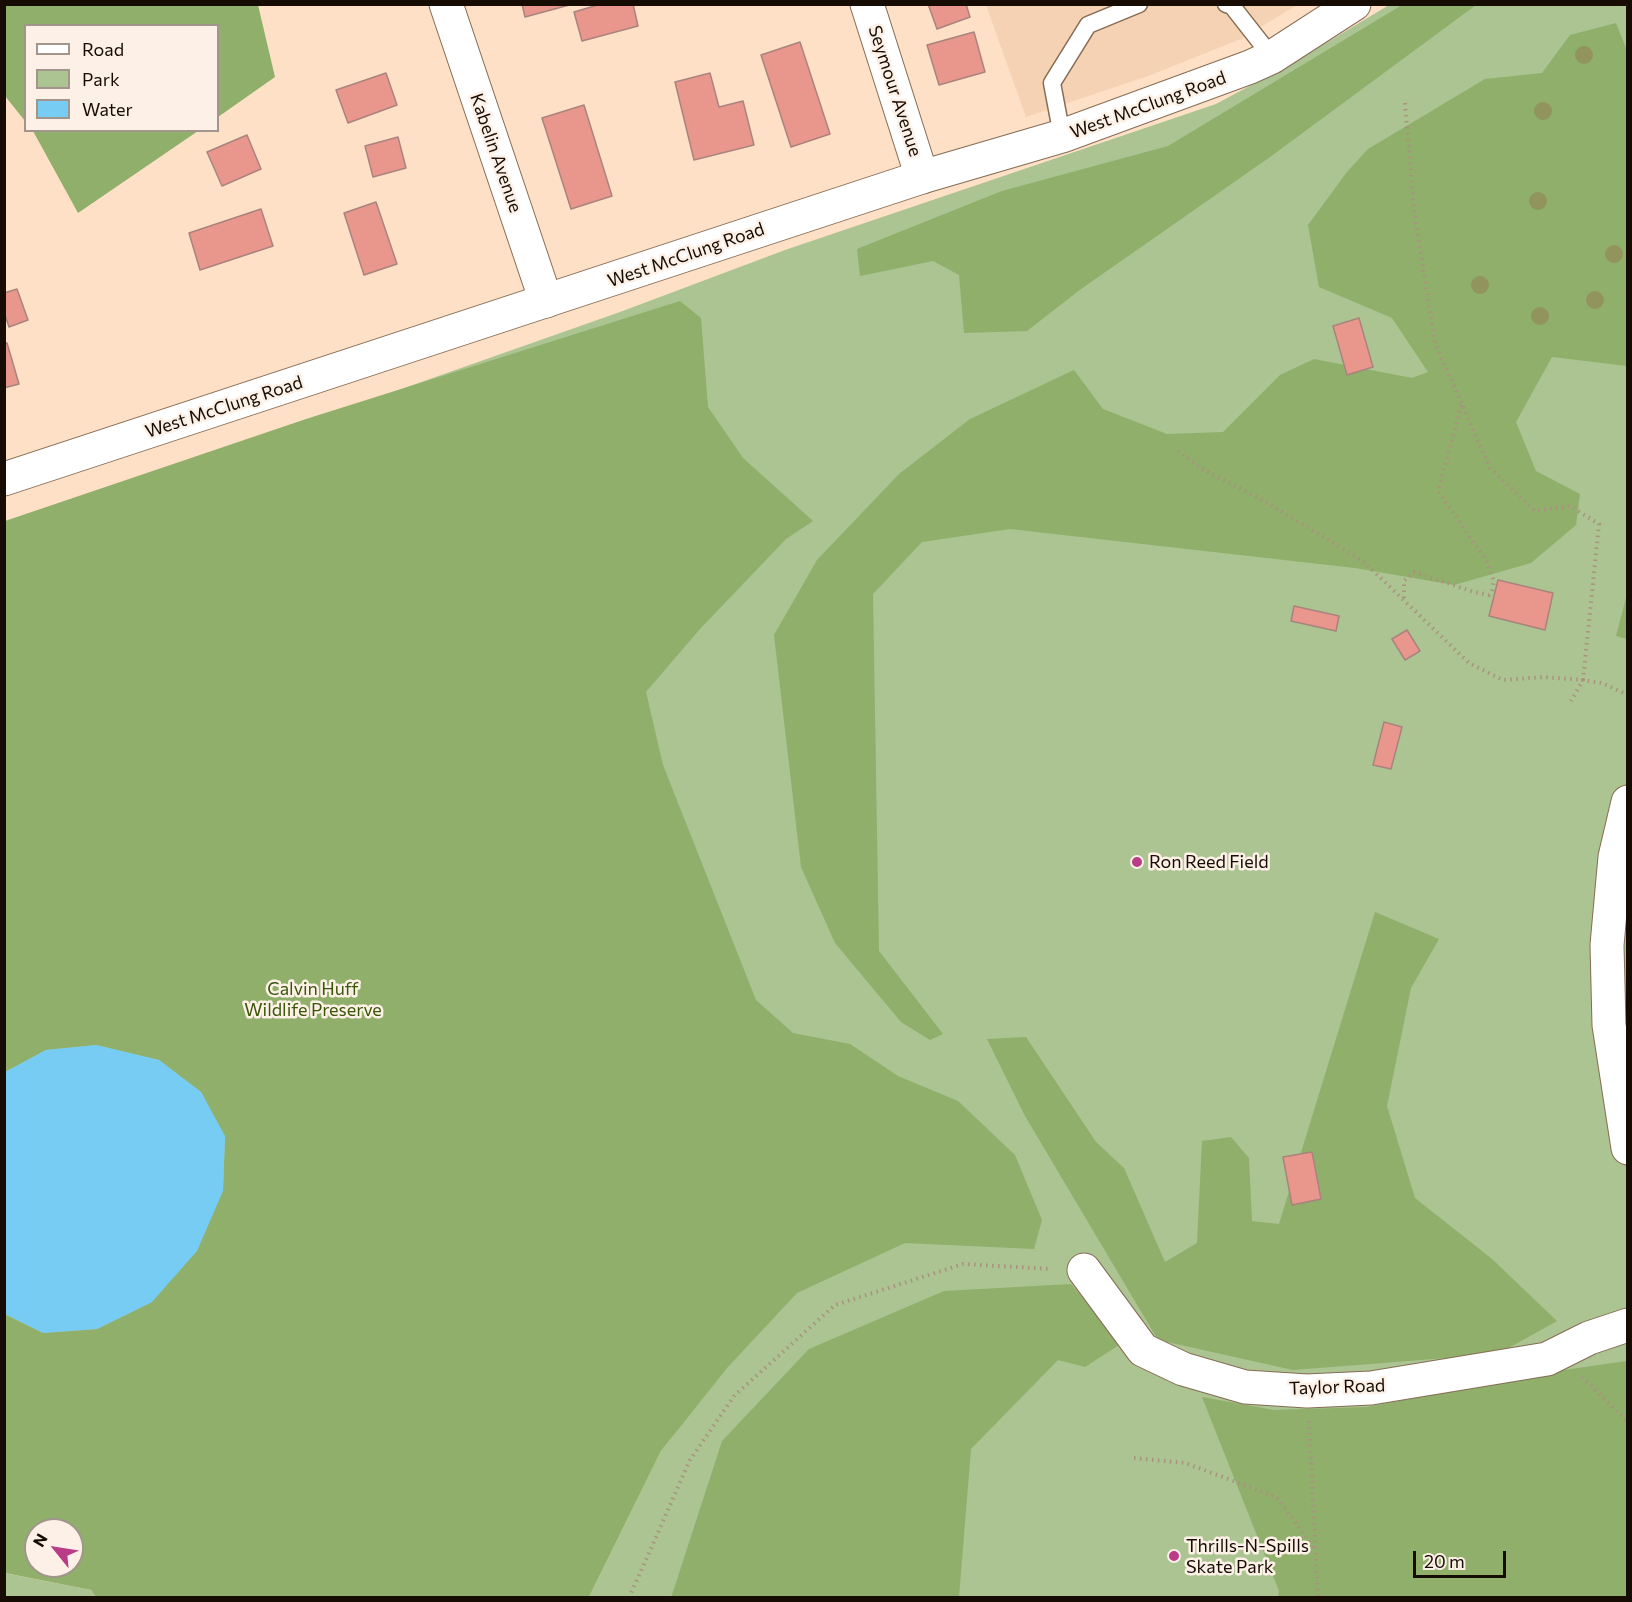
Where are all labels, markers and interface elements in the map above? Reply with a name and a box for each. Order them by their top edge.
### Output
street label: Seymour Avenue [864,23,926,159]
legend [24,24,219,132]
text: Road [82,38,124,60]
street label: West McClung Road [1067,67,1229,143]
text: Park [82,68,120,90]
street label: Kabelin Avenue [466,91,526,215]
text: Water [82,98,133,120]
street label: West McClung Road [605,218,767,292]
street label: West McClung Road [143,371,305,443]
place label: Ron Reed Field [1149,851,1269,873]
marker: Ron Reed Field [1130,855,1144,869]
park label: Calvin Huff Wildlife Preserve [244,978,382,1020]
street label: Taylor Road [1288,1375,1386,1399]
north arrow [24,1518,84,1578]
text: N [28,1530,51,1550]
place label: Thrills-N-Spills Skate Park [1186,1535,1309,1578]
scale bar [1416,1539,1509,1577]
marker: Thrills-N-Spills Skate Park [1167,1549,1181,1563]
text: 20 m [1424,1550,1465,1572]

